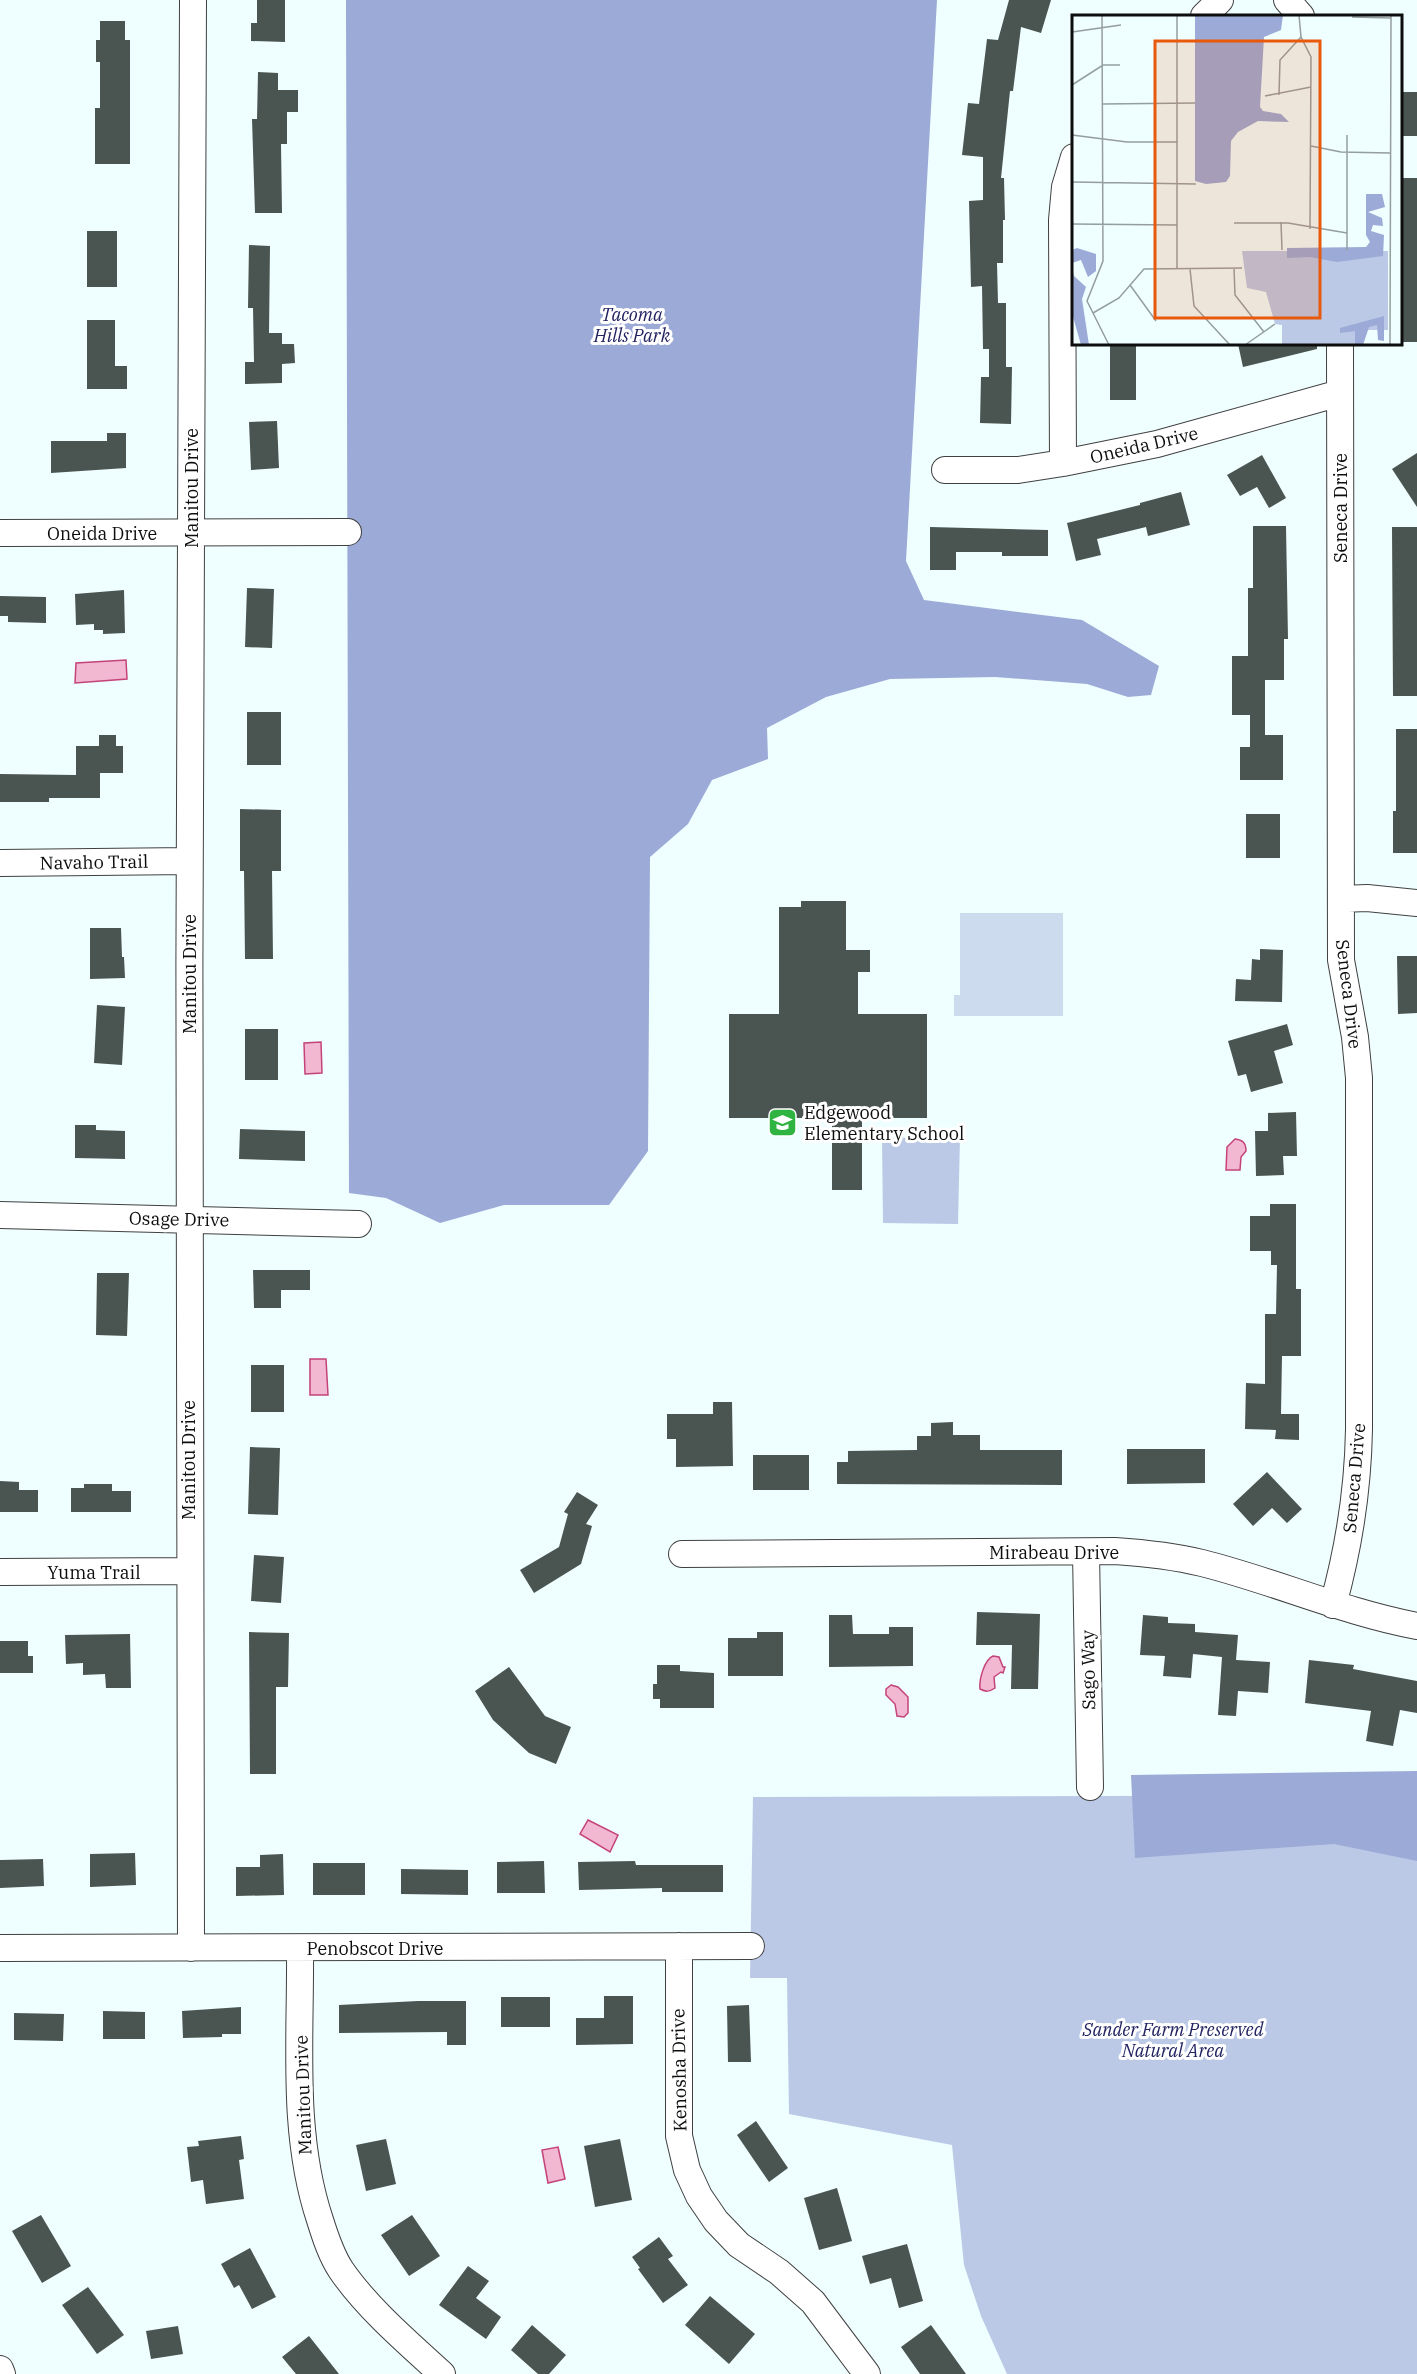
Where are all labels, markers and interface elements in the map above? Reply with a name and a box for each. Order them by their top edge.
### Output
inset map [1072,15,1402,345]
park label: Tacoma Hills Park [593,303,671,347]
street label: Oneida Drive [1088,421,1200,469]
street label: Manitou Drive [180,428,203,548]
street label: Seneca Drive [1329,453,1352,563]
street label: Oneida Drive [47,522,157,545]
street label: Navaho Trail [39,850,149,874]
street label: Manitou Drive [178,914,201,1034]
street label: Seneca Drive [1331,938,1367,1050]
place label: Edgewood Elementary School [804,1101,964,1145]
school or university icon: Edgewood Elementary School [767,1106,799,1138]
street label: Osage Drive [129,1207,229,1231]
street label: Manitou Drive [177,1400,200,1520]
street label: Seneca Drive [1338,1422,1370,1534]
street label: Mirabeau Drive [989,1541,1119,1564]
street label: Yuma Trail [47,1561,141,1584]
street label: Sago Way [1076,1629,1100,1710]
street label: Penobscot Drive [307,1937,443,1960]
street label: Kenosha Drive [666,2008,692,2132]
park label: Sander Farm Preserved Natural Area [1082,2018,1264,2062]
street label: Manitou Drive [289,2035,317,2155]

